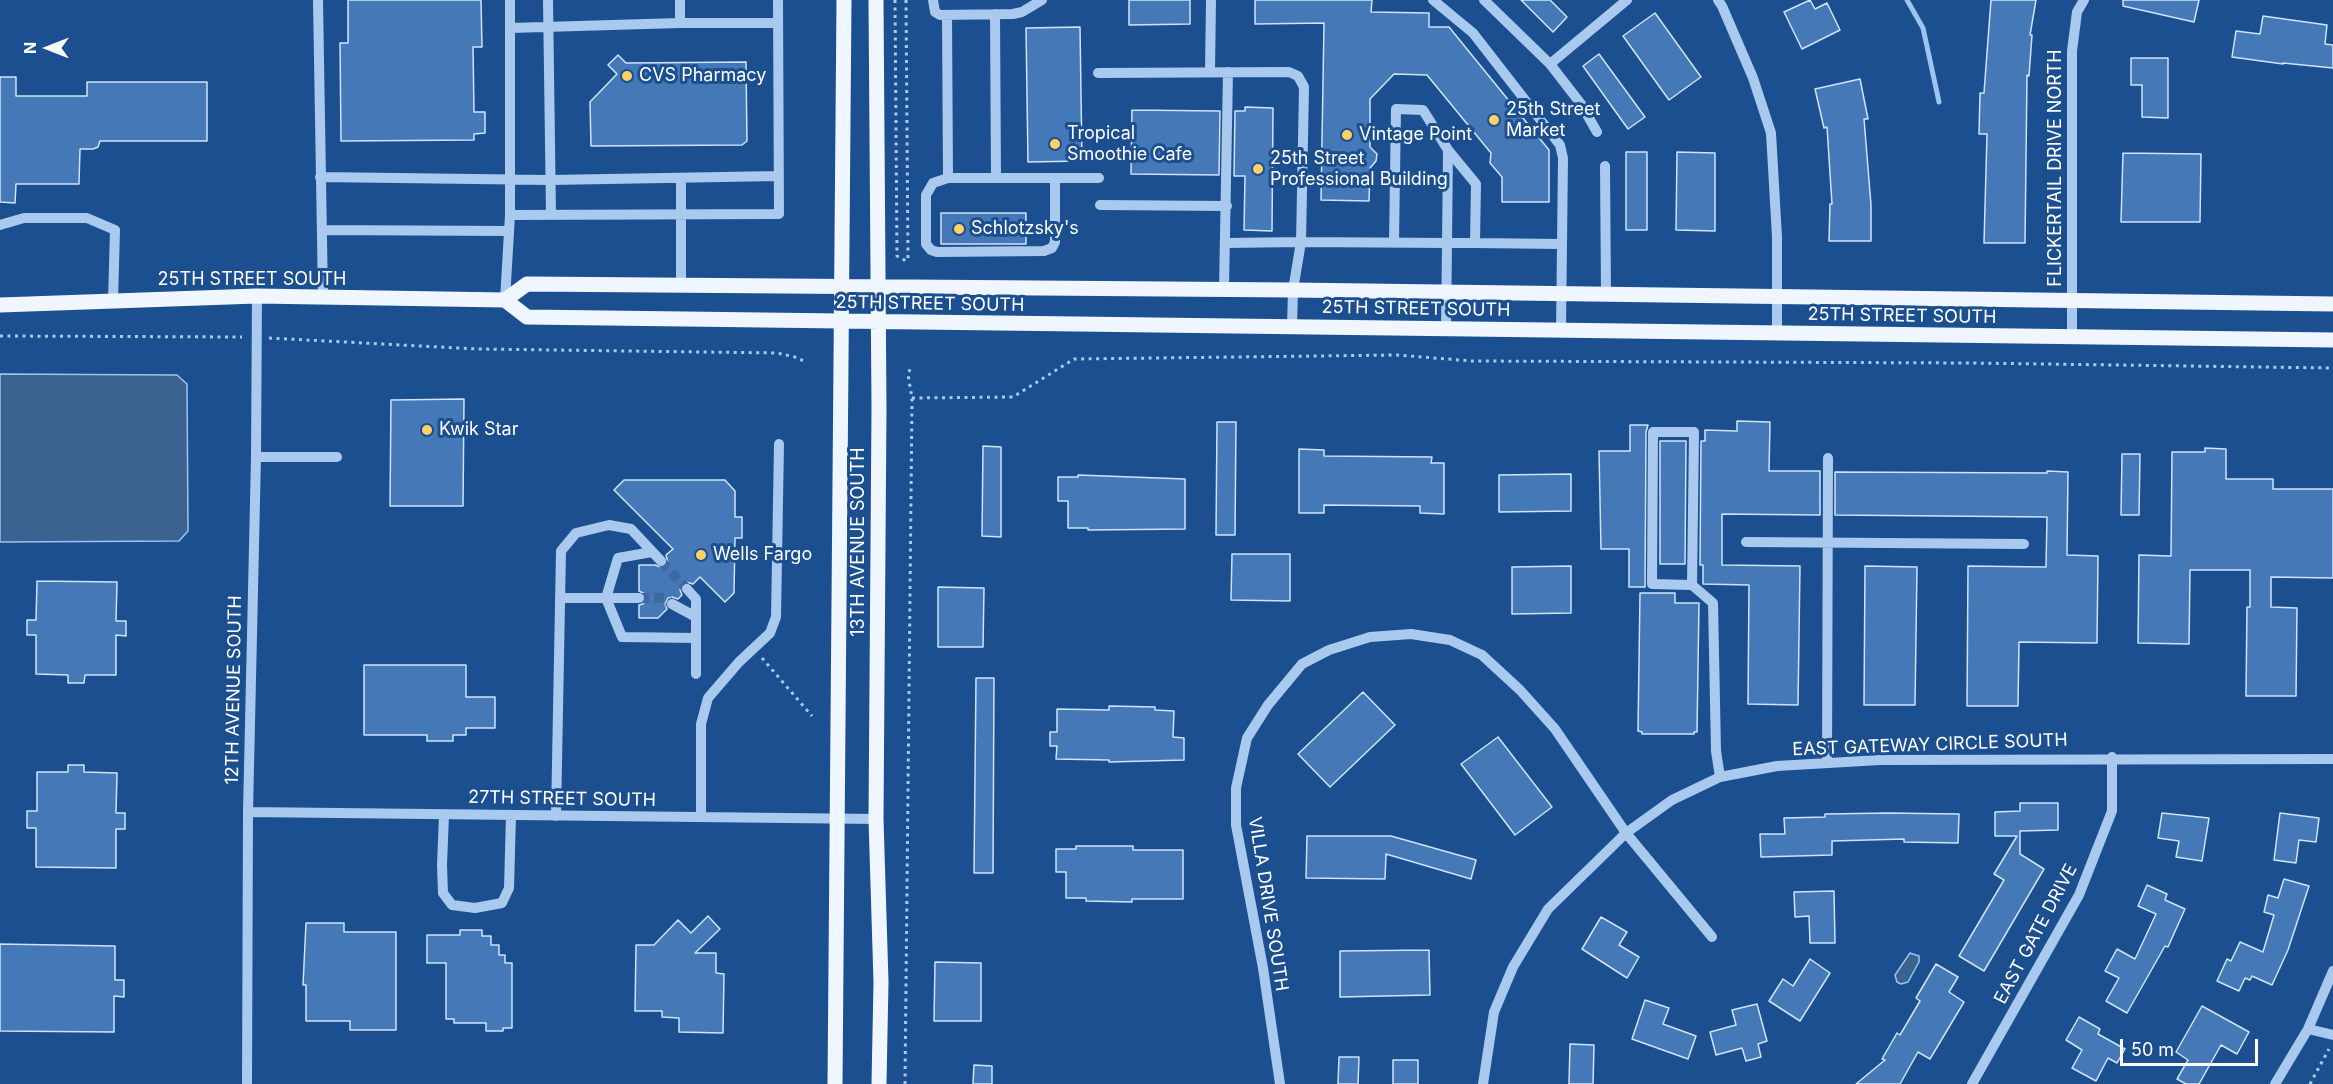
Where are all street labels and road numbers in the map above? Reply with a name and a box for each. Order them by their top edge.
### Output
street label: FLICKERTAIL DRIVE NORTH [2045,49,2067,287]
street label: 25TH STREET SOUTH [158,269,346,291]
street label: 25TH STREET SOUTH [835,292,1025,316]
street label: 25TH STREET SOUTH [1321,297,1511,321]
street label: 25TH STREET SOUTH [1807,304,1997,328]
street label: 13TH AVENUE SOUTH [848,447,870,637]
street label: 12TH AVENUE SOUTH [222,595,246,785]
street label: EAST GATEWAY CIRCLE SOUTH [1792,729,2068,761]
street label: 27TH STREET SOUTH [468,787,656,811]
street label: VILLA DRIVE SOUTH [1244,815,1292,993]
street label: EAST GATE DRIVE [1990,860,2082,1008]

